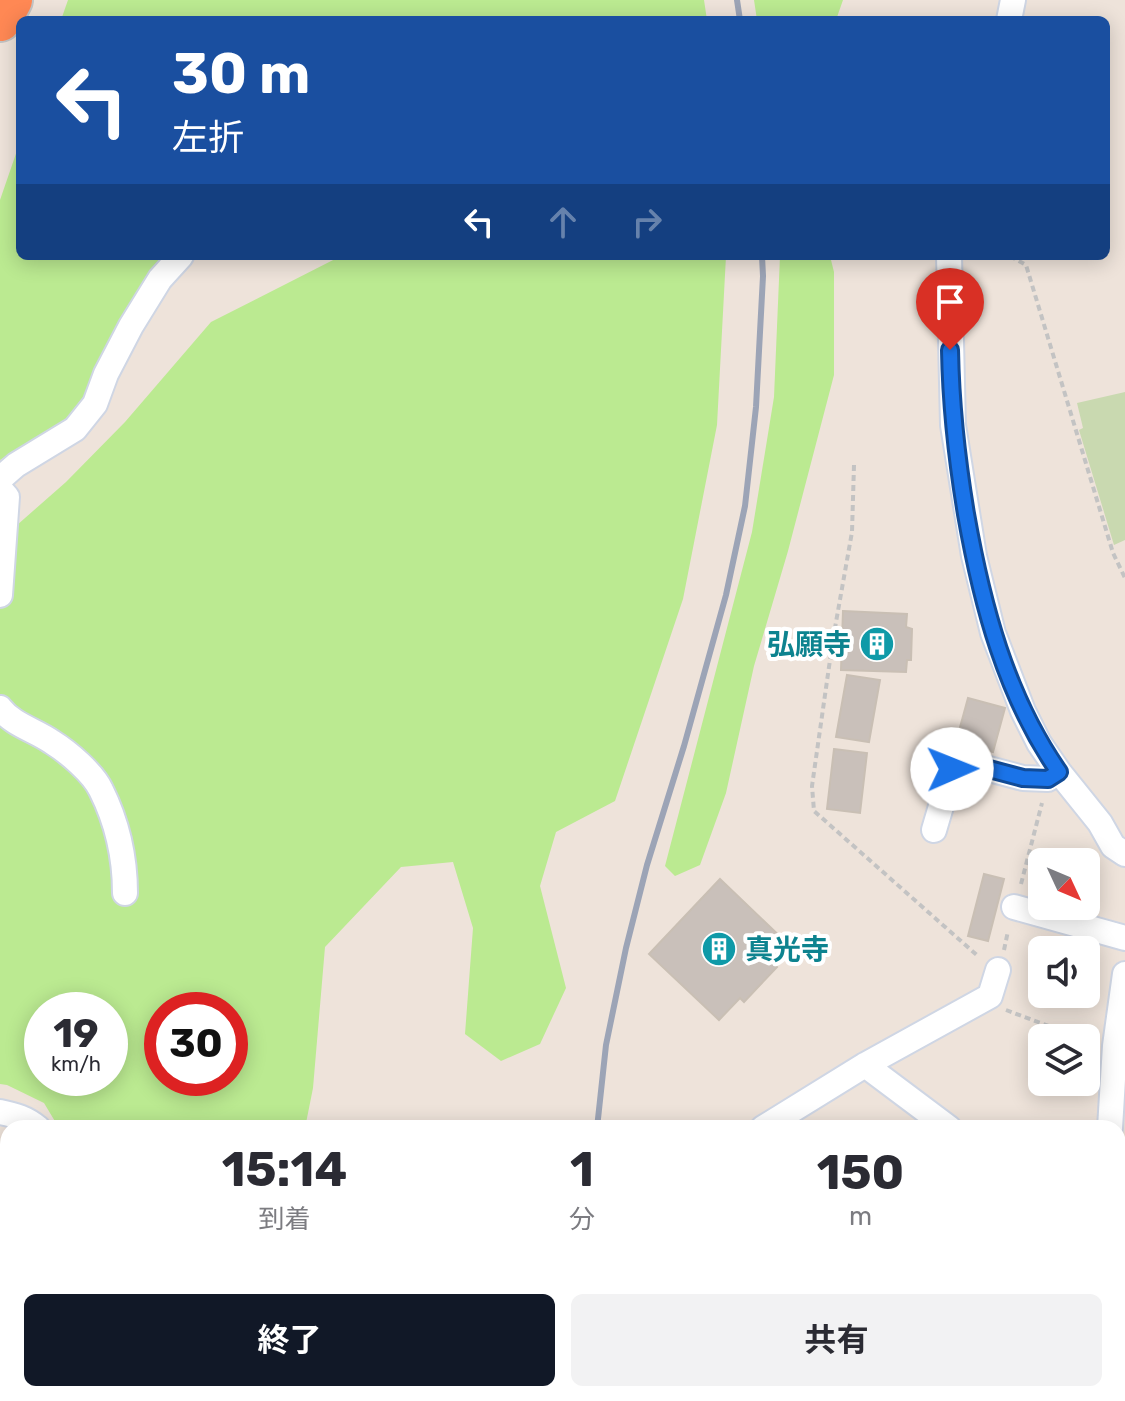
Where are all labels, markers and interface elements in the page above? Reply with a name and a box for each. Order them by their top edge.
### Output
text: 30 m [172,41,310,107]
icon: left [40,48,144,152]
text: 左折 [172,116,244,159]
icon: left [457,200,501,244]
icon: ahead [541,200,585,244]
icon: right [625,200,669,244]
pin [916,268,984,350]
icon: arrive [928,280,972,324]
building icon: 弘願寺 [858,625,896,663]
place label: 弘願寺 [767,628,851,661]
position arrow [910,727,994,811]
north arrow [1028,848,1100,920]
map controls [1028,848,1100,1096]
building icon: 真光寺 [700,930,738,968]
place label: 真光寺 [745,933,829,966]
button: sound [1028,936,1100,1008]
speed limit sign: 30 [144,992,248,1096]
text: 19 [53,1010,99,1057]
button: layers [1028,1024,1100,1096]
text: km/h [51,1052,101,1076]
text: 15:14 [222,1141,347,1198]
text: 1 [570,1141,594,1198]
text: 150 [817,1144,904,1201]
text: m [849,1201,872,1232]
text: 到着 [258,1204,311,1235]
text: 分 [569,1204,595,1235]
button: 終了 [24,1294,555,1386]
button: 共有 [571,1294,1102,1386]

